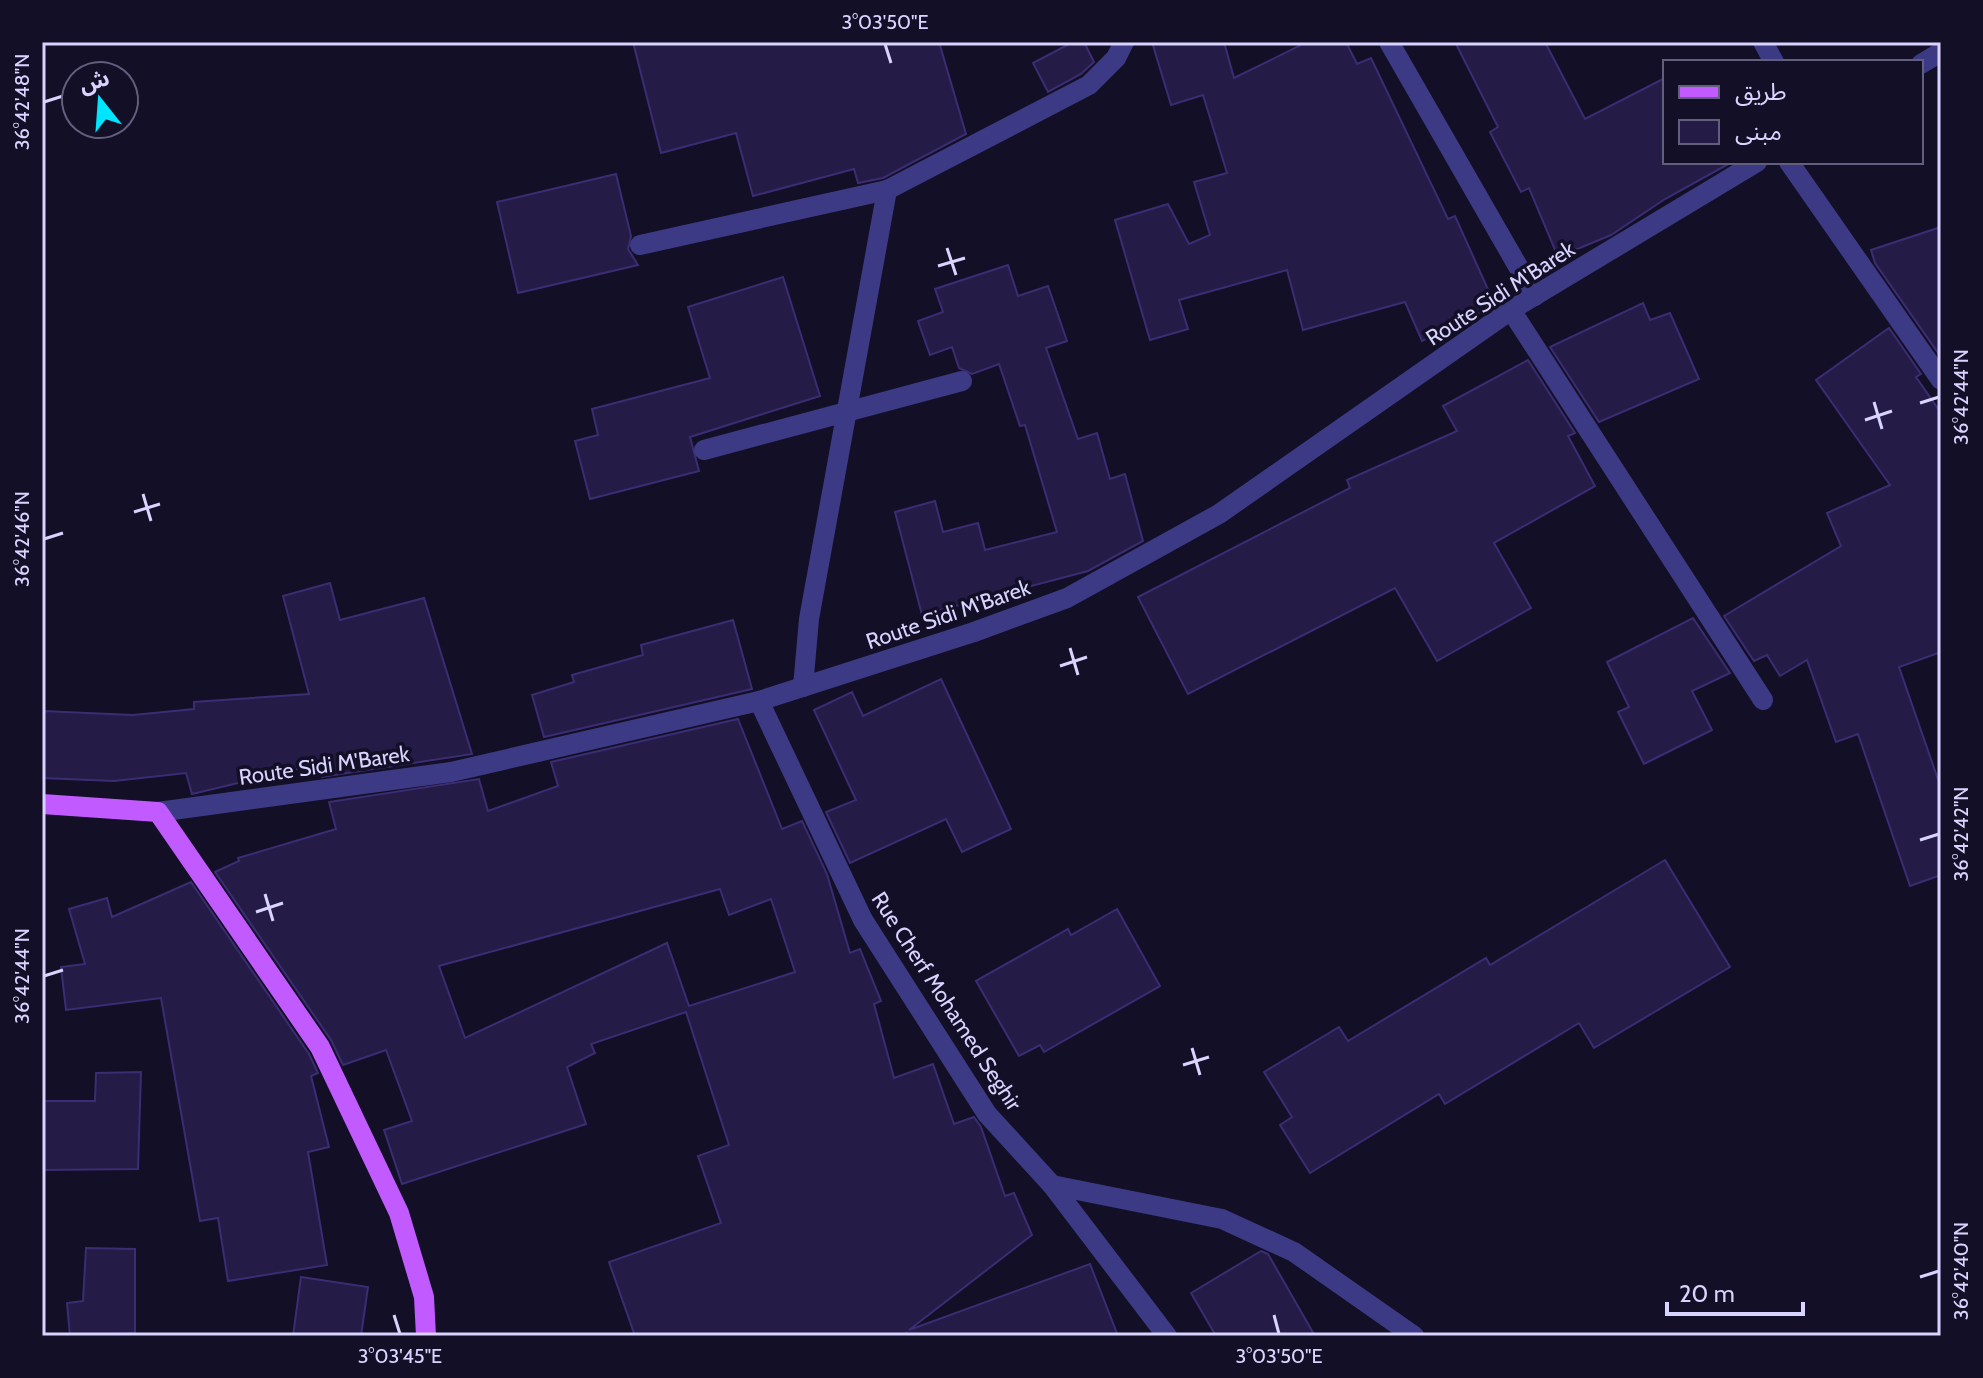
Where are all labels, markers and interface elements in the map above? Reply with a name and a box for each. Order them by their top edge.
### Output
text: 3°03'50"E [841,10,929,34]
text: 36°42'48"N [10,54,34,150]
north arrow [60,60,140,140]
legend [1663,60,1923,164]
text: ش [76,64,113,99]
text: طريق [1735,77,1787,107]
text: مبنى [1735,117,1782,146]
street label: Route Sidi M'Barek [1421,235,1580,352]
text: 36°42'44"N [1949,349,1973,445]
text: 36°42'46"N [10,491,34,587]
street label: Route Sidi M'Barek [862,574,1034,655]
street label: Route Sidi M'Barek [237,740,411,791]
text: 36°42'42"N [1949,787,1973,881]
street label: Rue Cherf Mohamed Seghir [866,887,1027,1116]
text: 36°42'44"N [10,928,34,1024]
text: 36°42'40"N [1949,1222,1973,1320]
scale bar [1667,1266,1803,1316]
text: 20 m [1679,1279,1735,1308]
text: 3°03'45"E [358,1344,442,1368]
text: 3°03'50"E [1235,1344,1323,1368]

